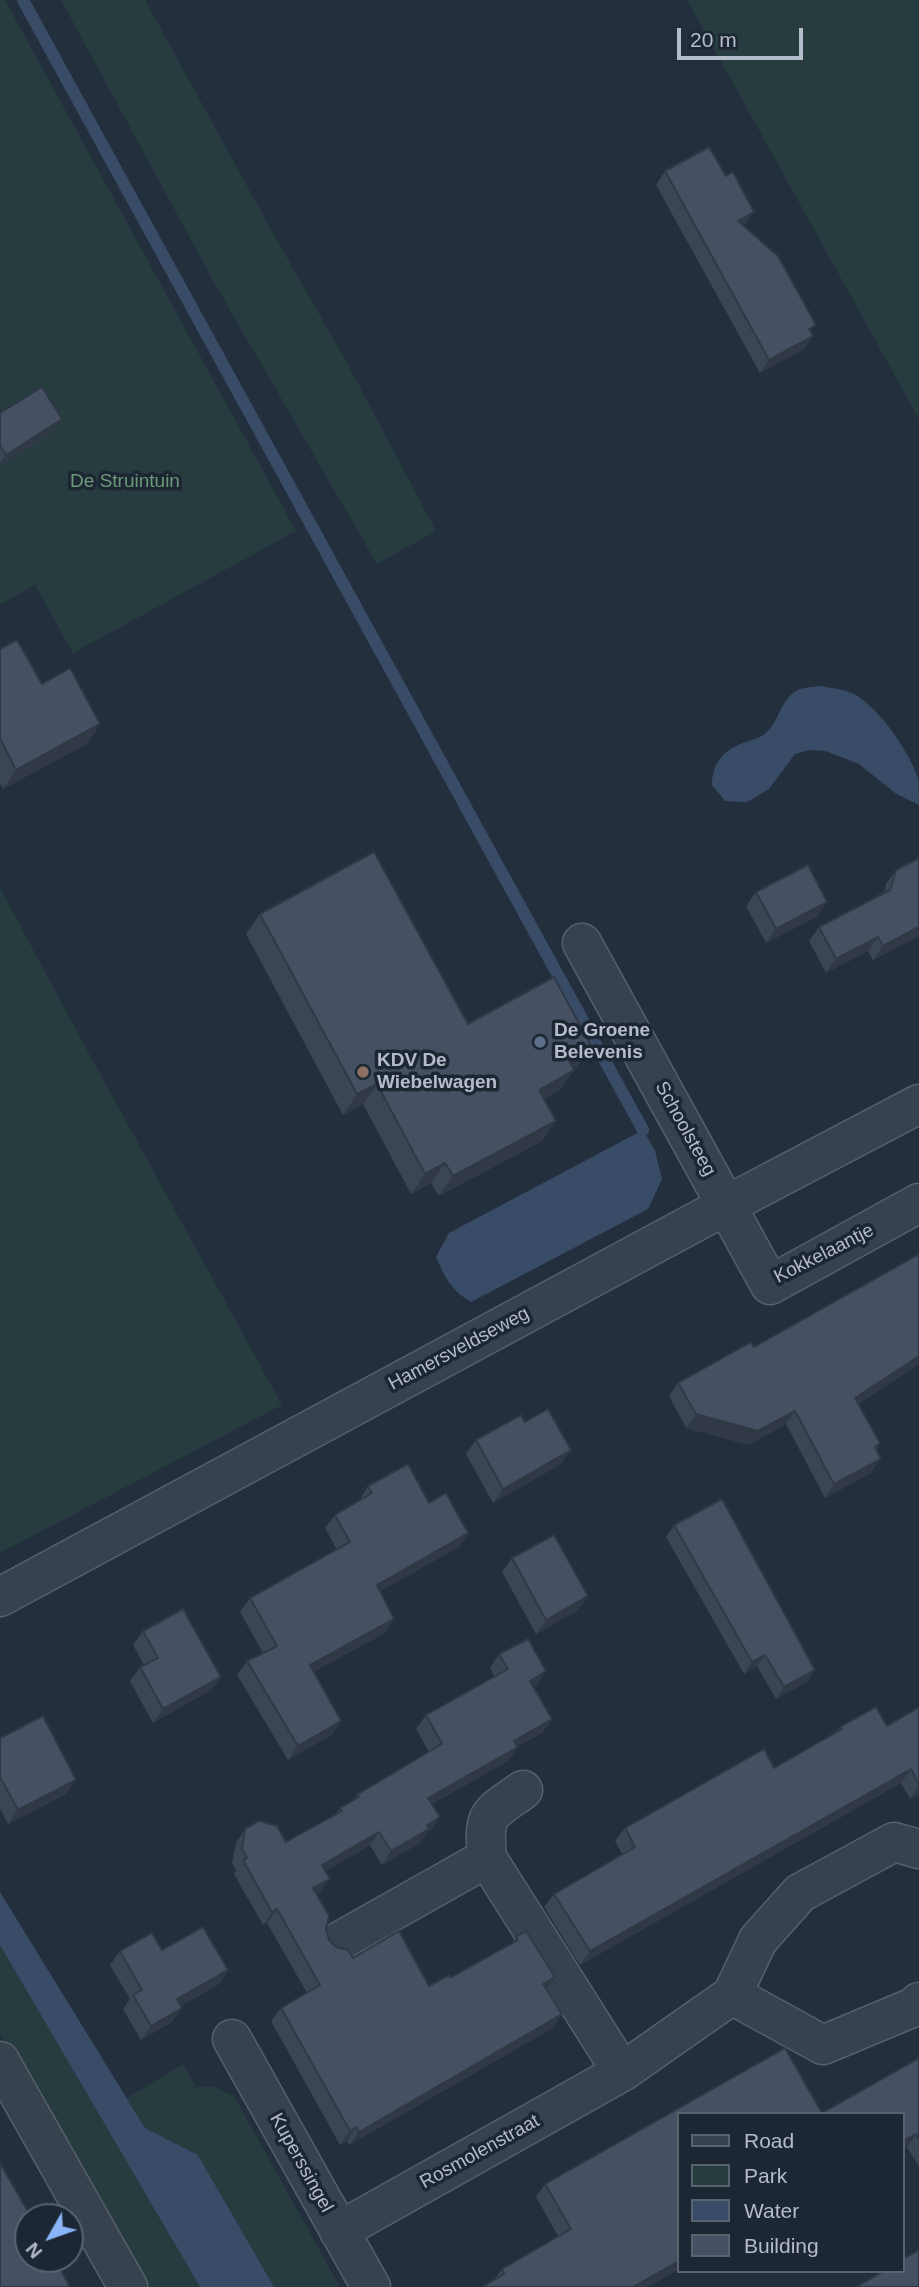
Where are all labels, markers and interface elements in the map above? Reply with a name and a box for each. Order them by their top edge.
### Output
scale bar [681,14,807,58]
text: 20 m [690,28,737,51]
park label: De Struintuin [70,471,180,493]
place label: De Groene Belevenis [554,1020,650,1064]
marker: De Groene Belevenis [532,1034,548,1050]
place label: KDV De Wiebelwagen [377,1050,497,1094]
marker: KDV De Wiebelwagen [355,1064,371,1080]
street label: Schoolsteeg [650,1078,720,1180]
street label: Kokkelaantje [770,1219,878,1289]
street label: Hamersveldseweg [385,1302,533,1396]
street label: Kuperssingel [264,2109,338,2217]
street label: Rosmolenstraat [416,2110,544,2194]
legend [678,2112,905,2273]
text: Road [744,2129,794,2152]
text: Park [744,2164,787,2187]
text: Water [744,2199,799,2222]
north arrow [14,2203,84,2273]
text: Building [744,2234,819,2257]
text: N [22,2239,47,2263]

